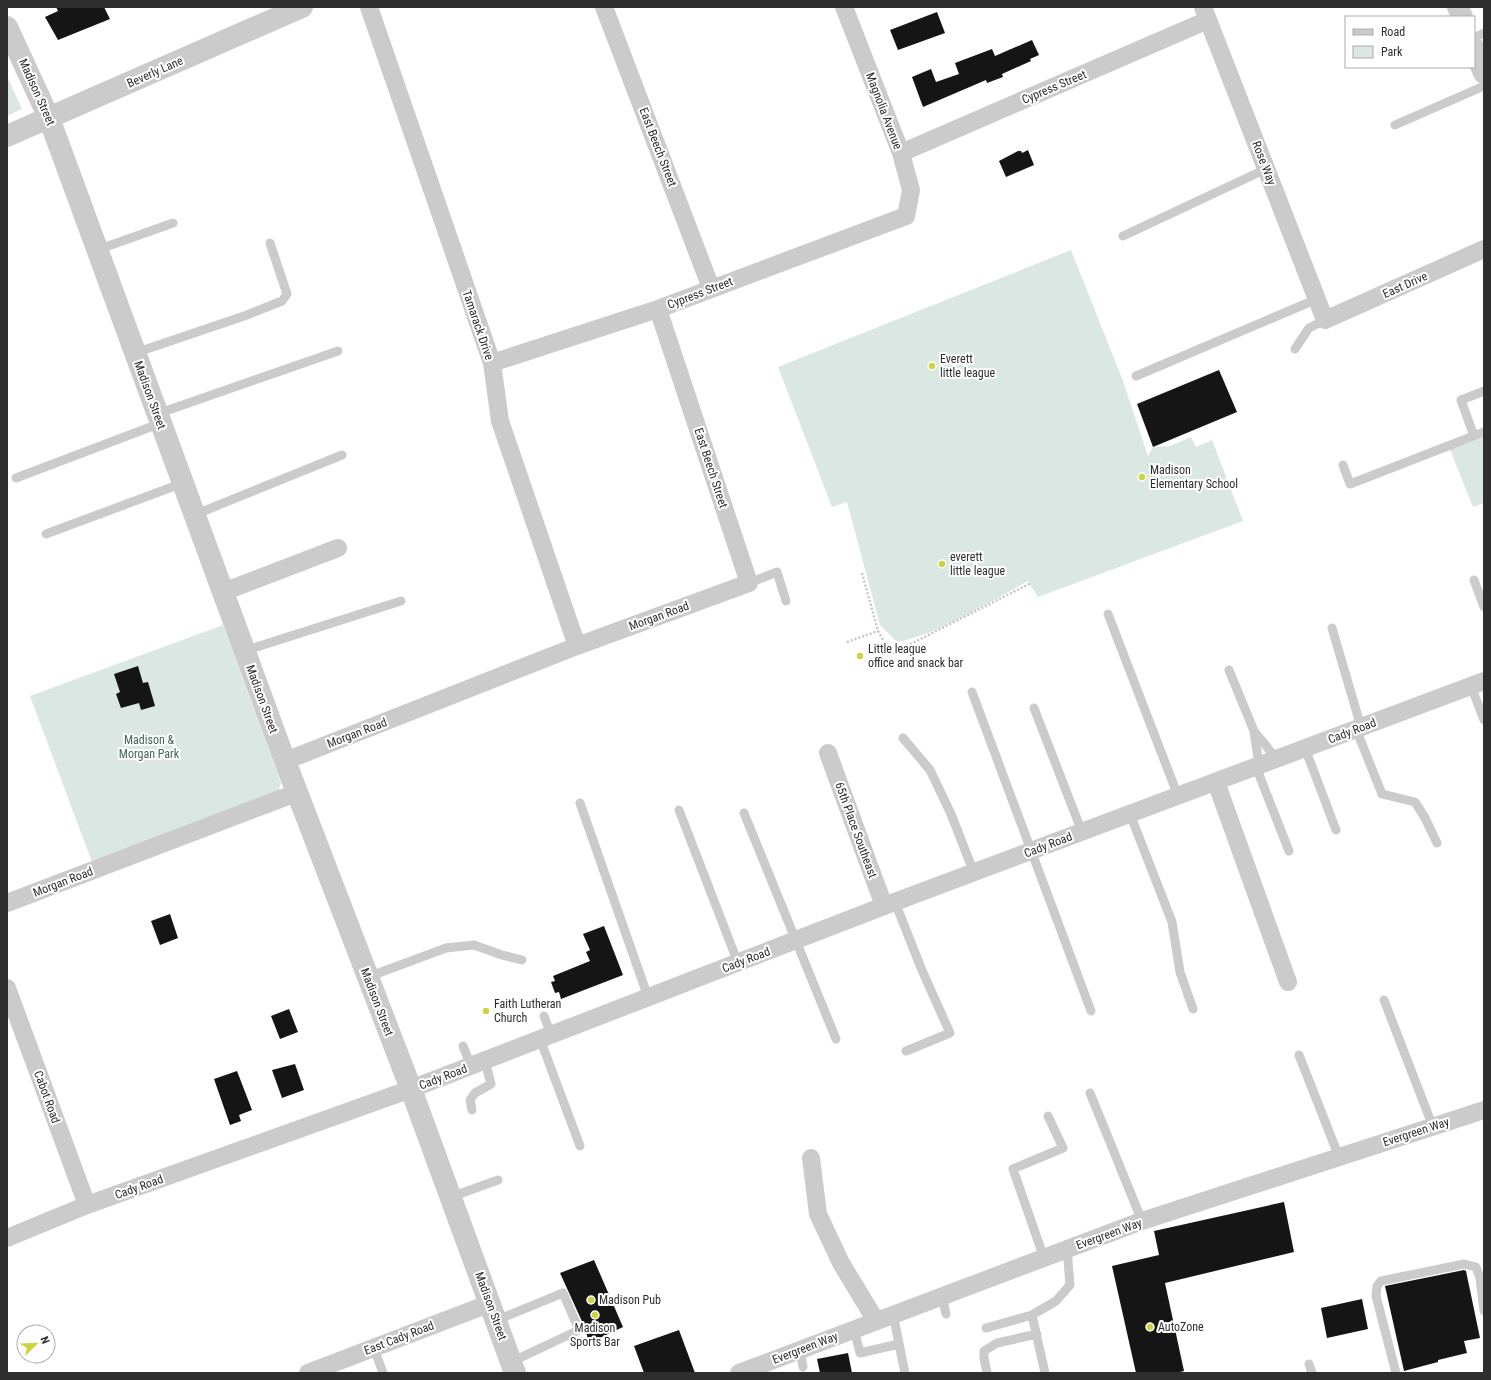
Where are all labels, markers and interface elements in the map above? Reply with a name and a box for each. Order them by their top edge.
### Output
legend [1345,16,1475,68]
text: Road [1381,25,1405,39]
text: Park [1381,45,1403,59]
street label: Beverly Lane [125,53,186,91]
street label: Madison Street [16,56,58,128]
street label: Cypress Street [1020,67,1089,107]
street label: Magnolia Avenue [863,71,905,152]
street label: East Beech Street [637,106,680,189]
street label: Rose Way [1249,139,1279,187]
street label: East Drive [1380,269,1430,301]
street label: Cypress Street [665,274,735,312]
street label: Tamarack Drive [460,288,497,362]
place label: Everett little league [940,352,996,380]
street label: Madison Street [131,359,169,432]
marker: Everett little league [927,361,937,371]
street label: East Beech Street [691,426,731,510]
place label: Madison Elementary School [1150,463,1238,491]
marker: Madison Elementary School [1137,472,1147,482]
place label: everett little league [950,550,1006,578]
marker: everett little league [937,559,947,569]
street label: Morgan Road [627,599,691,633]
place label: Little league office and snack bar [868,642,964,670]
marker: Little league office and snack bar [855,651,865,661]
street label: Madison Street [243,663,281,736]
street label: Morgan Road [325,715,389,751]
street label: Cady Road [1326,715,1378,747]
park label: Madison & Morgan Park [119,733,180,761]
street label: 65th Place Southeast [832,780,880,880]
street label: Cady Road [1022,829,1074,861]
street label: Morgan Road [31,864,95,900]
street label: Cady Road [720,944,772,976]
street label: Madison Street [358,966,397,1038]
place label: Faith Lutheran Church [494,997,562,1025]
marker: Faith Lutheran Church [481,1006,491,1016]
street label: Cady Road [417,1061,469,1093]
street label: Cabot Road [31,1069,63,1125]
street label: Evergreen Way [1381,1115,1451,1149]
street label: Cady Road [113,1172,165,1202]
street label: Evergreen Way [1074,1216,1144,1252]
street label: Madison Street [472,1270,510,1343]
place label: Madison Pub [599,1293,661,1307]
marker: Madison Pub [586,1295,596,1305]
marker: Madison Sports Bar [590,1310,600,1320]
street label: East Cady Road [362,1318,436,1358]
place label: AutoZone [1158,1320,1204,1334]
place label: Madison Sports Bar [570,1321,620,1349]
marker: AutoZone [1145,1322,1155,1332]
north arrow [16,1324,56,1364]
street label: Evergreen Way [770,1329,840,1367]
text: N [37,1335,52,1346]

